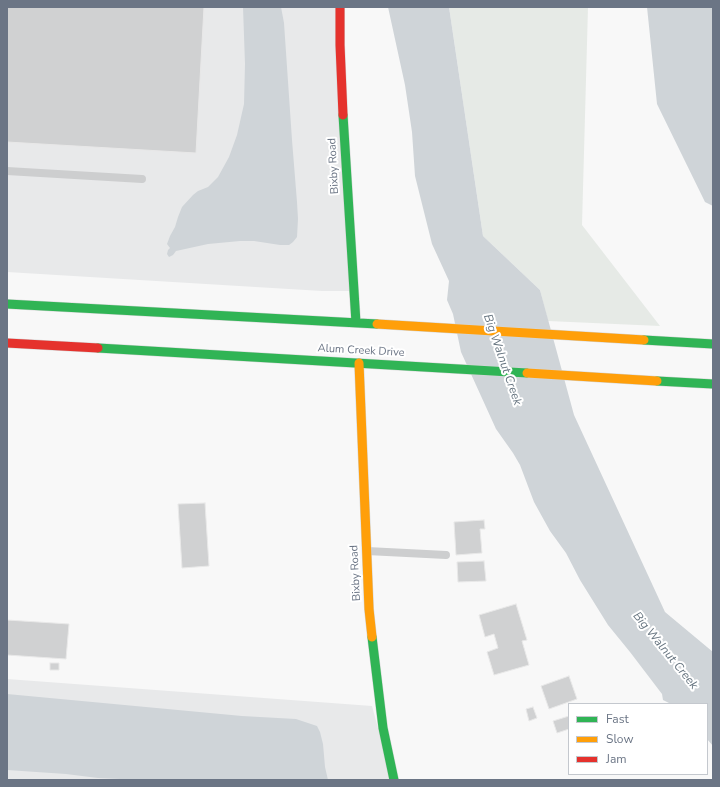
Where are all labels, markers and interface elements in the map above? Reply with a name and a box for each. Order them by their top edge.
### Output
street label: Bixby Road [326,138,342,194]
water label: Big Walnut Creek [480,313,524,407]
street label: Alum Creek Drive [317,342,405,360]
street label: Bixby Road [348,545,364,601]
water label: Big Walnut Creek [629,609,701,693]
legend [568,703,708,775]
text: Fast [606,711,629,727]
text: Slow [606,731,634,747]
text: Jam [606,751,627,767]

